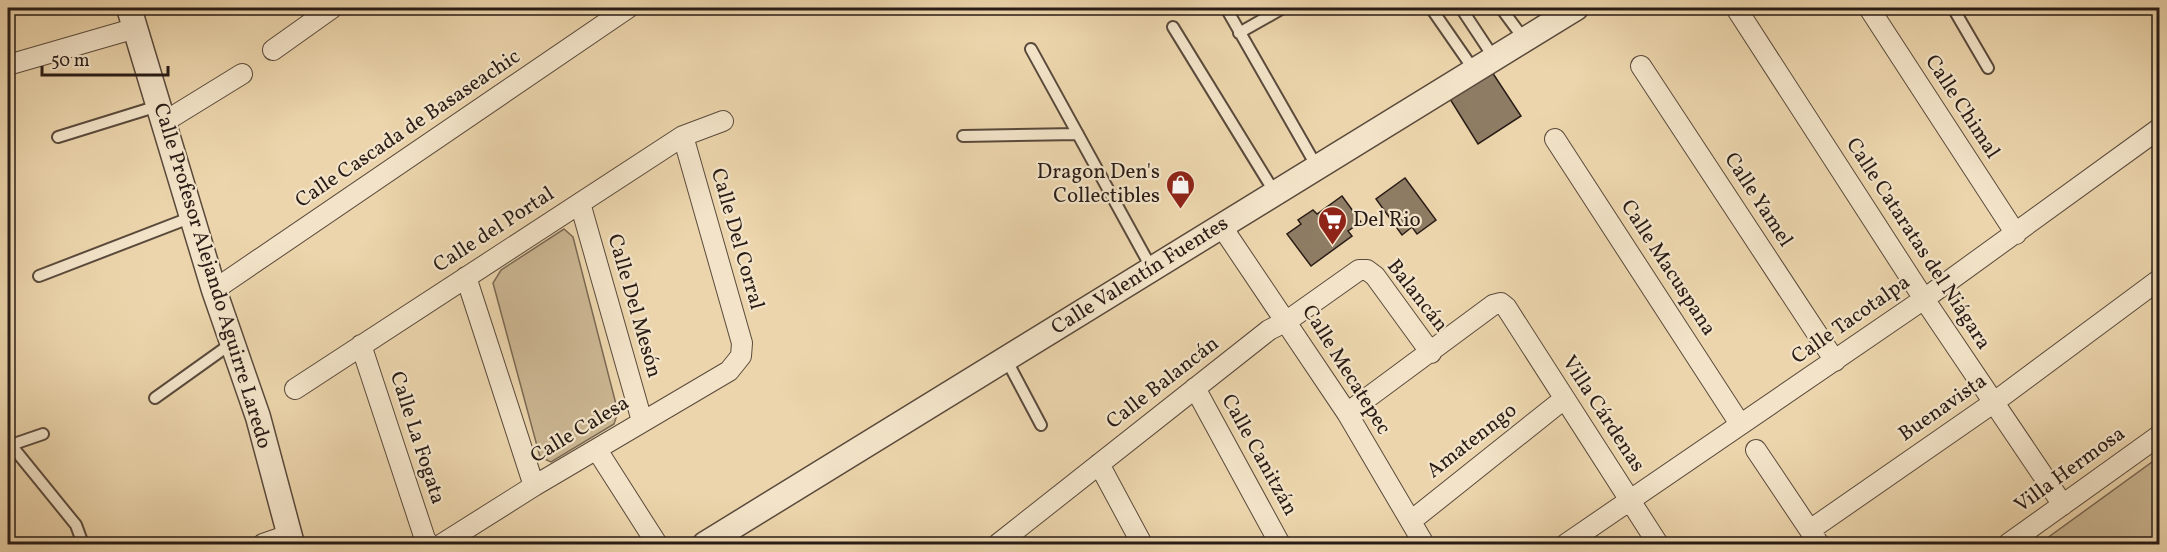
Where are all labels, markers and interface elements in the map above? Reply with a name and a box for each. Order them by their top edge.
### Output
scale bar [42,39,168,77]
street label: Calle Cascada de Basaseachic [290,43,526,215]
text: 50 m [51,49,90,74]
street label: Calle Chimal [1917,49,2007,165]
street label: Calle Profesor Alejando Aguirre Laredo [146,100,278,452]
street label: Calle Cataratas del Niágara [1838,132,1998,356]
street label: Calle Yamel [1717,147,1799,253]
place label: Dragon Den's Collectibles [1037,158,1160,211]
street label: Calle Del Corral [703,165,771,313]
shop icon: Dragon Den's Collectibles [1165,168,1197,210]
street label: Calle del Portal [428,180,560,280]
street label: Calle Macuspana [1613,194,1723,342]
supermarket icon: Del Rio [1316,204,1348,246]
place label: Del Rio [1353,206,1421,235]
street label: Calle Valentín Fuentes [1046,210,1234,342]
street label: Calle Del Mesón [600,231,668,381]
street label: Balancán [1379,254,1455,338]
street label: Calle Tacotalpa [1786,268,1916,372]
street label: Calle Mecatepec [1294,300,1398,440]
street label: Calle Balancán [1100,330,1226,436]
street label: Villa Cárdenas [1554,350,1652,478]
street label: Buenavista [1893,367,1993,449]
street label: Calle La Fogata [382,368,452,508]
street label: Calle Calesa [525,389,635,471]
street label: Calle Canitzán [1214,389,1304,521]
street label: Amatenngo [1421,396,1523,486]
street label: Villa Hermosa [2009,420,2131,520]

